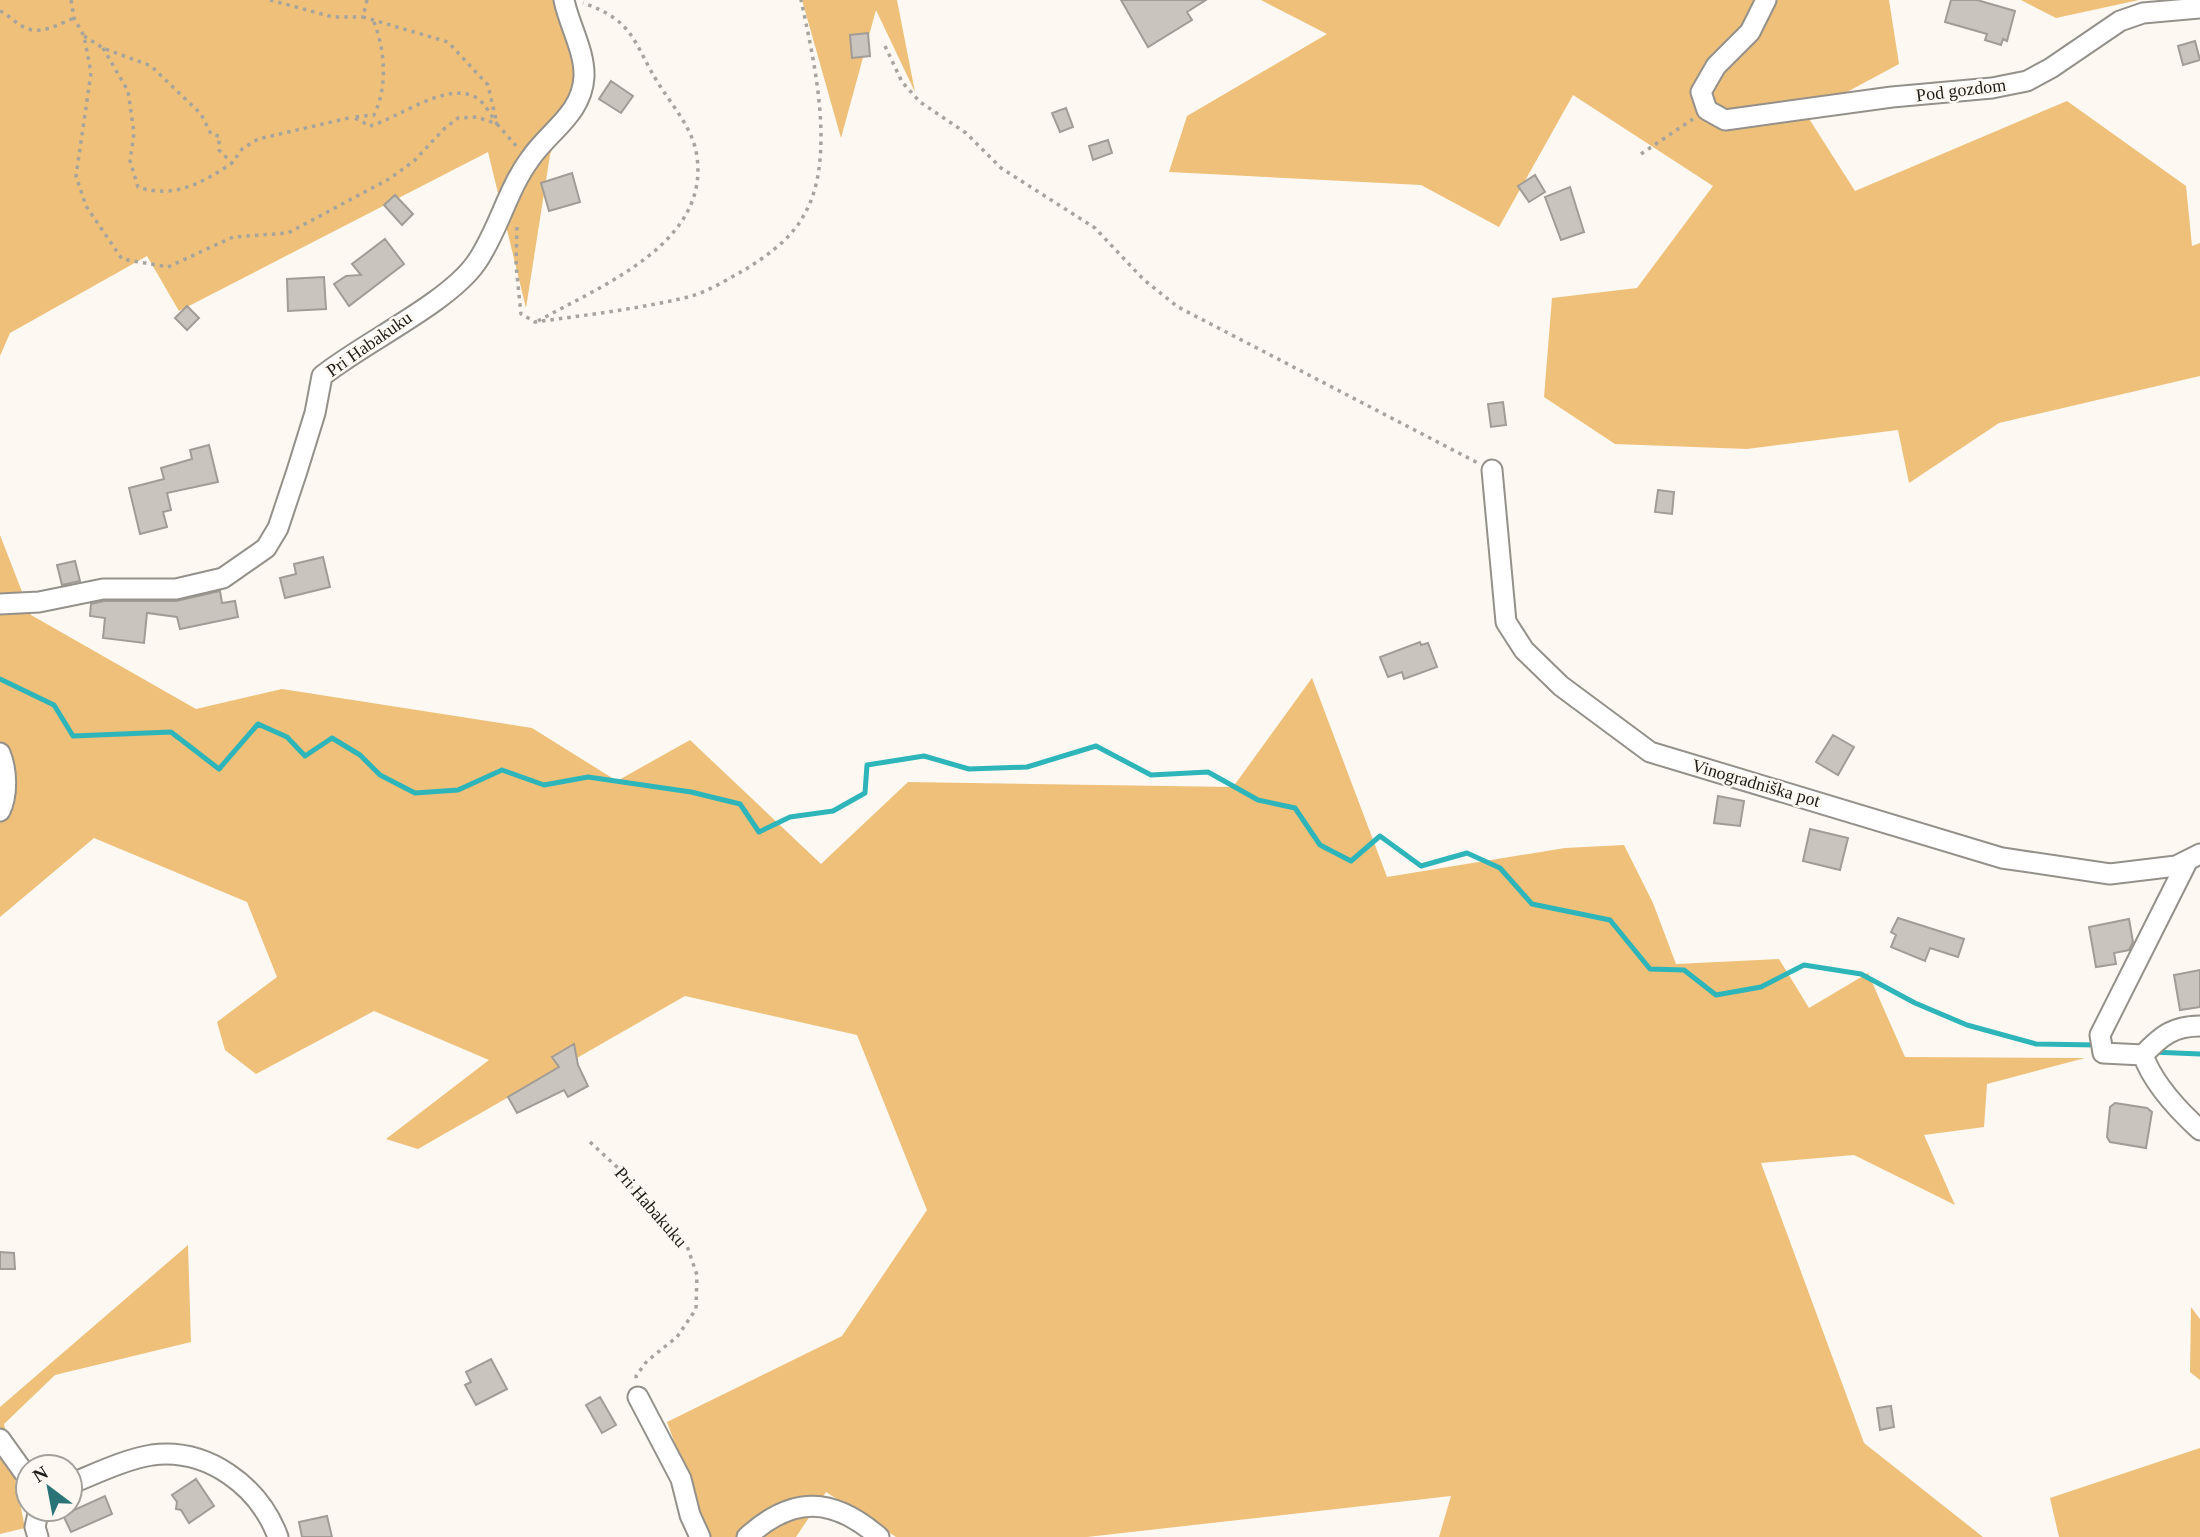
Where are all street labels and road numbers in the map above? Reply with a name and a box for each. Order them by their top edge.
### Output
street label: Pod gozdom [1915,75,2007,105]
street label: Pri Habakuku [323,307,415,381]
street label: Vinogradniška pot [1690,755,1822,811]
street label: Pri Habakuku [611,1163,691,1251]

